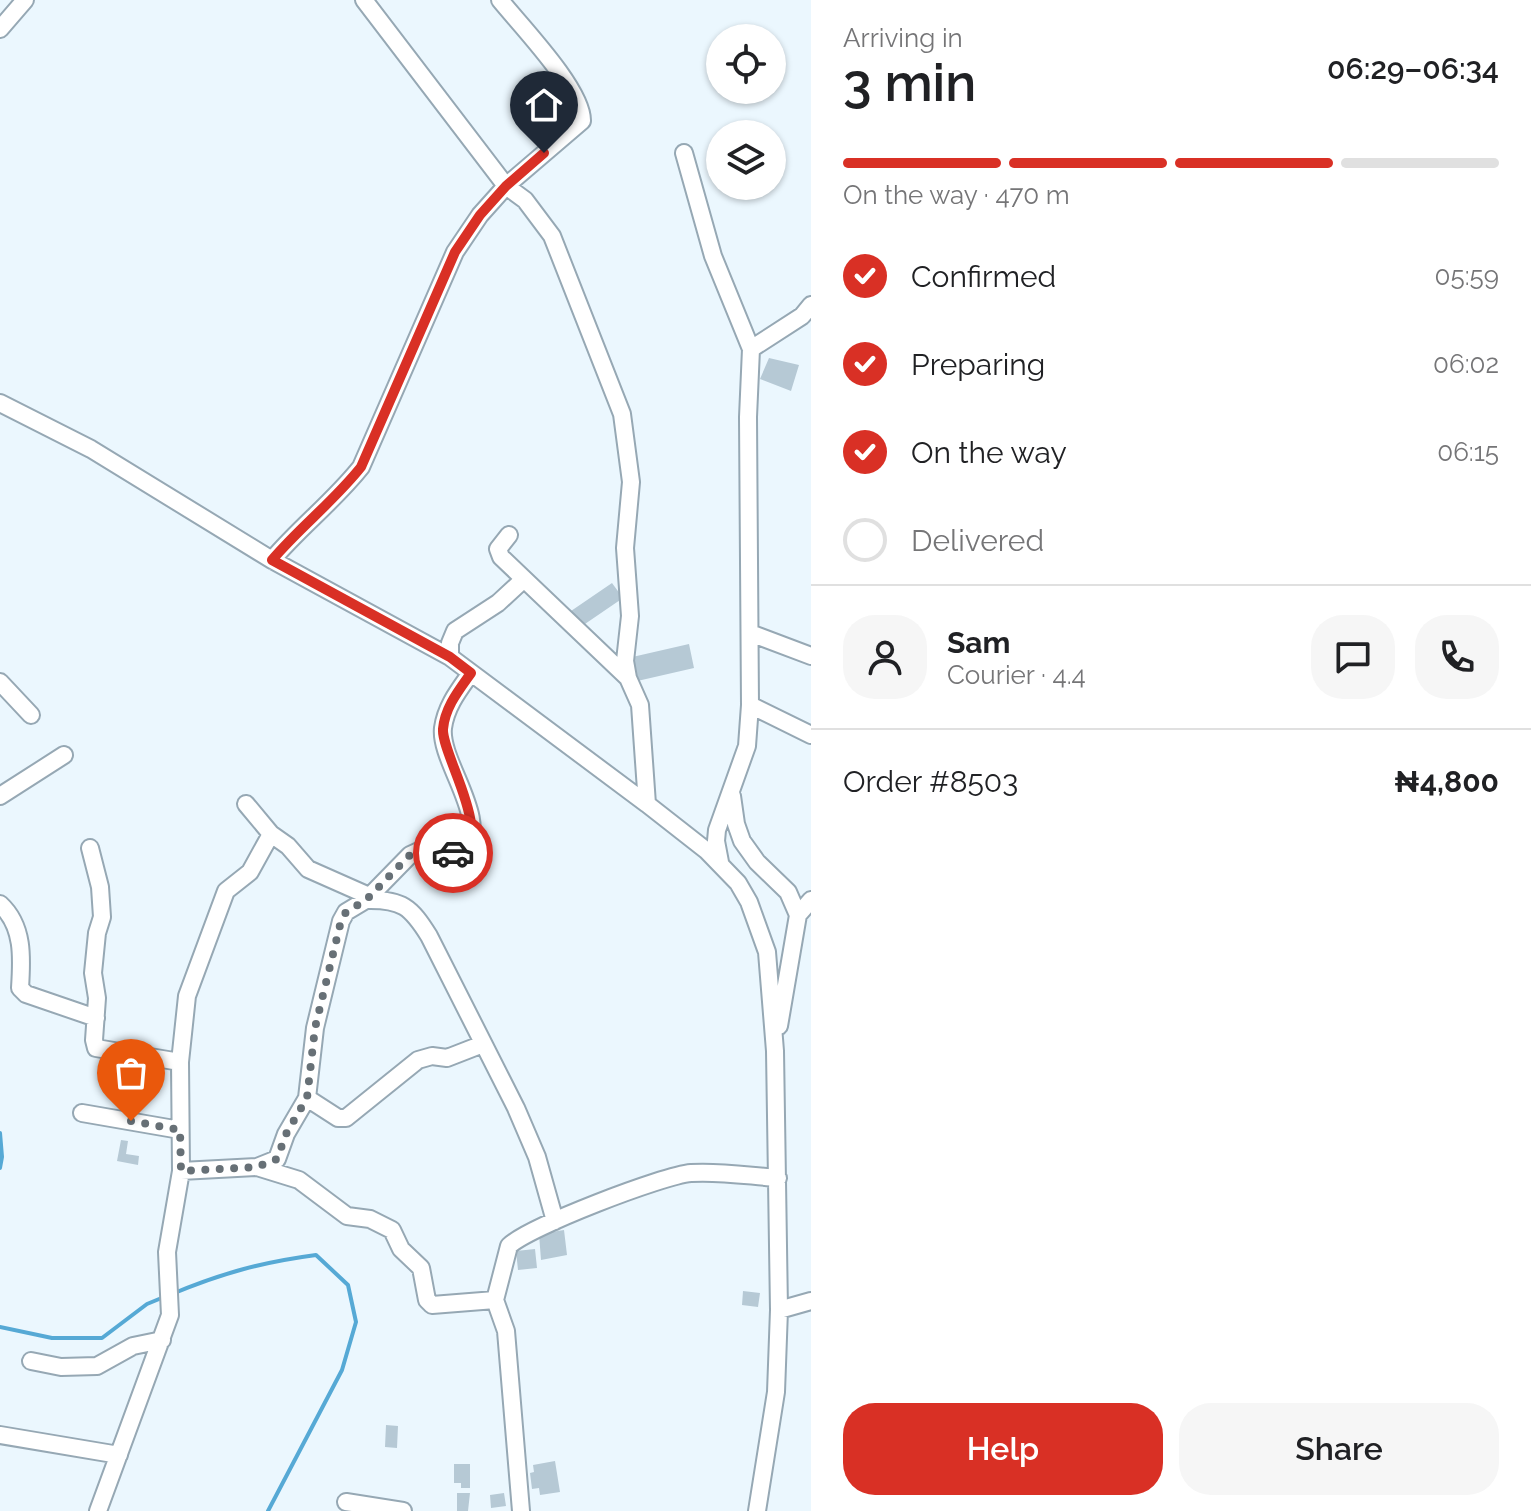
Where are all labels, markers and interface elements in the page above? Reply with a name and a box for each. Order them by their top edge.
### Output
text: Arriving in [843,23,963,53]
map controls [706,24,786,200]
button: locate [706,24,786,104]
text: 06:29–06:34 [1327,51,1499,86]
text: 3 min [843,52,976,113]
pin [510,71,578,153]
icon: home [522,83,566,127]
button: layers [706,120,786,200]
text: On the way · 470 m [843,180,1070,210]
icon: check [843,254,887,298]
text: Confirmed [911,259,1056,294]
text: 05:59 [1435,261,1499,291]
icon: check [843,342,887,386]
text: Preparing [911,347,1045,382]
text: 06:02 [1433,349,1499,379]
icon: check [843,430,887,474]
text: On the way [911,435,1067,470]
text: 06:15 [1437,437,1499,467]
text: Delivered [911,523,1044,558]
button: person [843,615,927,699]
button: chat [1311,615,1395,699]
button: phone [1415,615,1499,699]
text: Sam [947,625,1010,660]
text: Courier · 4.4 [947,660,1086,690]
text: Order #8503 [843,764,1018,799]
text: ₦4,800 [1394,764,1499,799]
courier [413,813,493,893]
icon: car [431,831,475,875]
pin [97,1039,165,1121]
icon: bag [109,1051,153,1095]
button: Help [843,1403,1163,1495]
button: Share [1179,1403,1499,1495]

